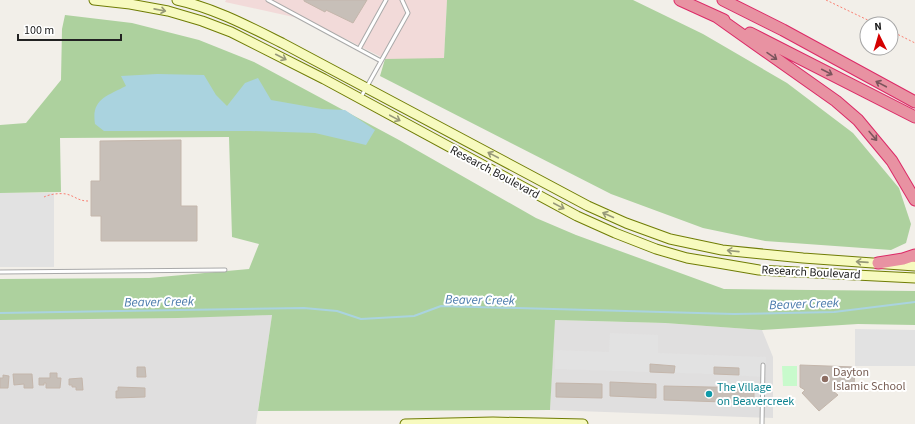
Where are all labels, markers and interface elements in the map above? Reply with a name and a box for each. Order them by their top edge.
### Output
one-way arrow [153,6,166,14]
scale bar [18,16,121,42]
north arrow [859,16,899,56]
text: N [874,19,882,34]
text: 100 m [24,22,54,39]
one-way arrow [766,52,777,60]
one-way arrow [274,54,286,61]
one-way arrow [820,69,832,77]
one-way arrow [875,79,887,87]
one-way arrow [389,115,401,122]
one-way arrow [868,131,877,142]
street label: Research Boulevard [447,142,543,203]
one-way arrow [487,151,499,159]
one-way arrow [553,203,565,211]
one-way arrow [603,211,615,218]
one-way arrow [727,248,740,255]
one-way arrow [856,259,869,266]
street label: Research Boulevard [761,261,861,284]
water label: Beaver Creek [445,290,516,310]
water label: Beaver Creek [124,292,195,312]
water label: Beaver Creek [769,294,840,314]
place label: Dayton Islamic School [833,364,906,395]
marker: Dayton Islamic School [820,374,830,384]
place label: The Village on Beavercreek [717,379,794,410]
marker: The Village on Beavercreek [704,389,714,399]

